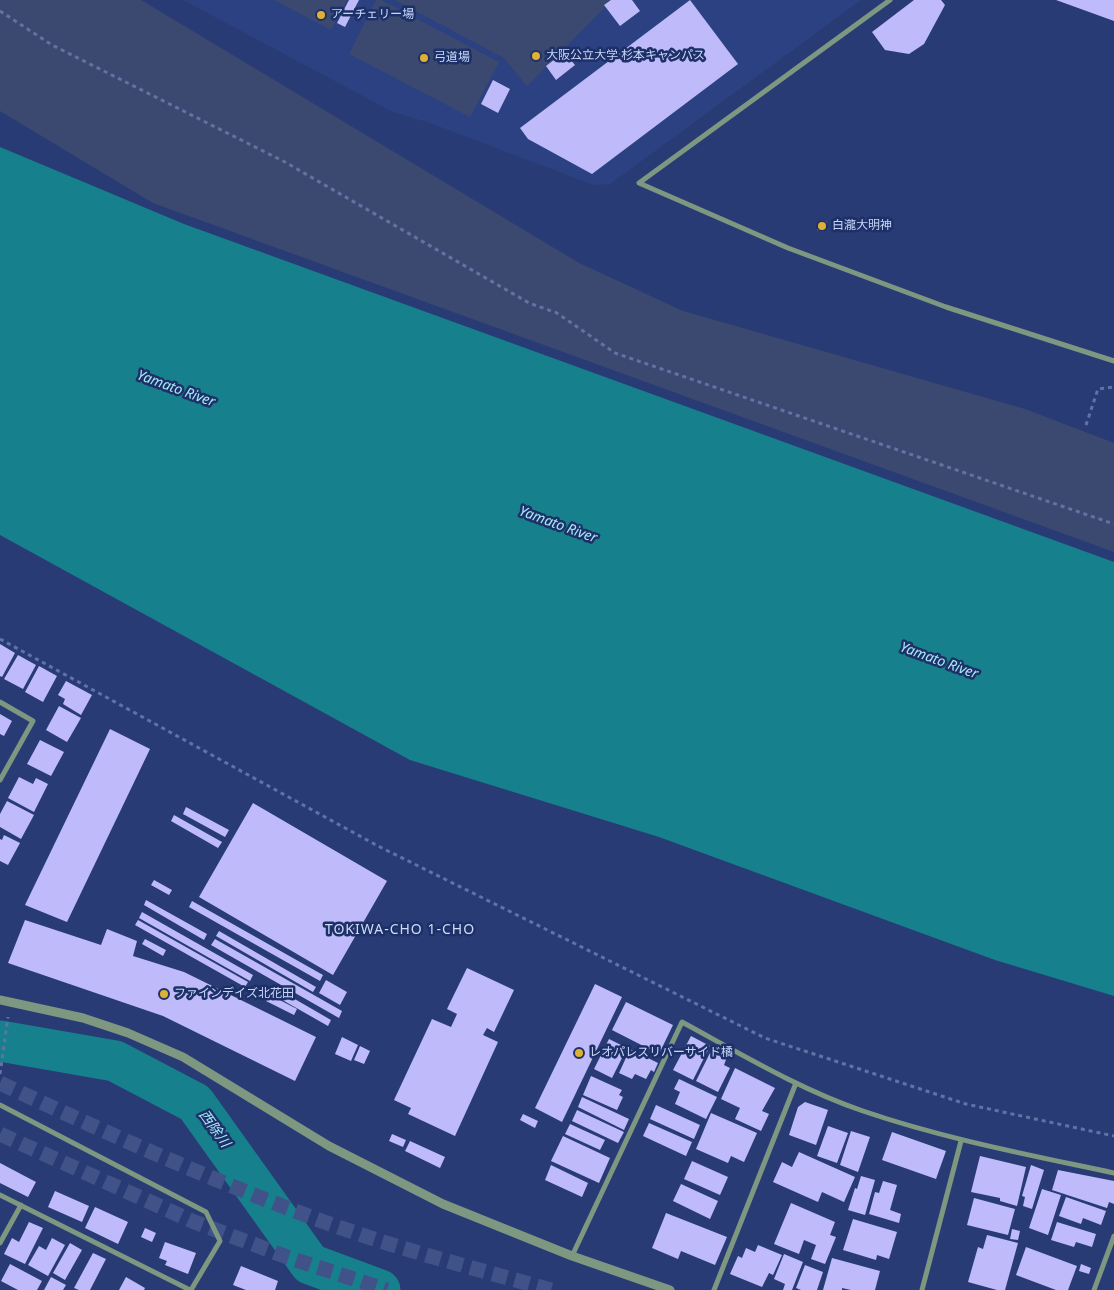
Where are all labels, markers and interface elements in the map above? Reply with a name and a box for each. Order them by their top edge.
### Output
place label: アーチェリー場 [331,8,414,22]
marker: アーチェリー場 [315,9,327,21]
place label: 大阪公立大学 杉本キャンパス [546,49,705,63]
marker: 大阪公立大学 杉本キャンパス [530,50,542,62]
place label: 弓道場 [434,51,470,65]
marker: 弓道場 [418,52,430,64]
place label: 白瀧大明神 [832,219,892,233]
marker: 白瀧大明神 [816,220,828,232]
water label: Yamato River [135,367,217,411]
water label: Yamato River [517,503,599,547]
water label: Yamato River [898,639,980,683]
district label: TOKIWA-CHO 1-CHO [323,922,477,938]
place label: ファインデイズ北花田 [174,987,294,1001]
marker: ファインデイズ北花田 [158,988,170,1000]
place label: レオパレスリバーサイド橘 [589,1046,733,1060]
marker: レオパレスリバーサイド橘 [573,1047,585,1059]
water label: 西除川 [195,1107,233,1151]

